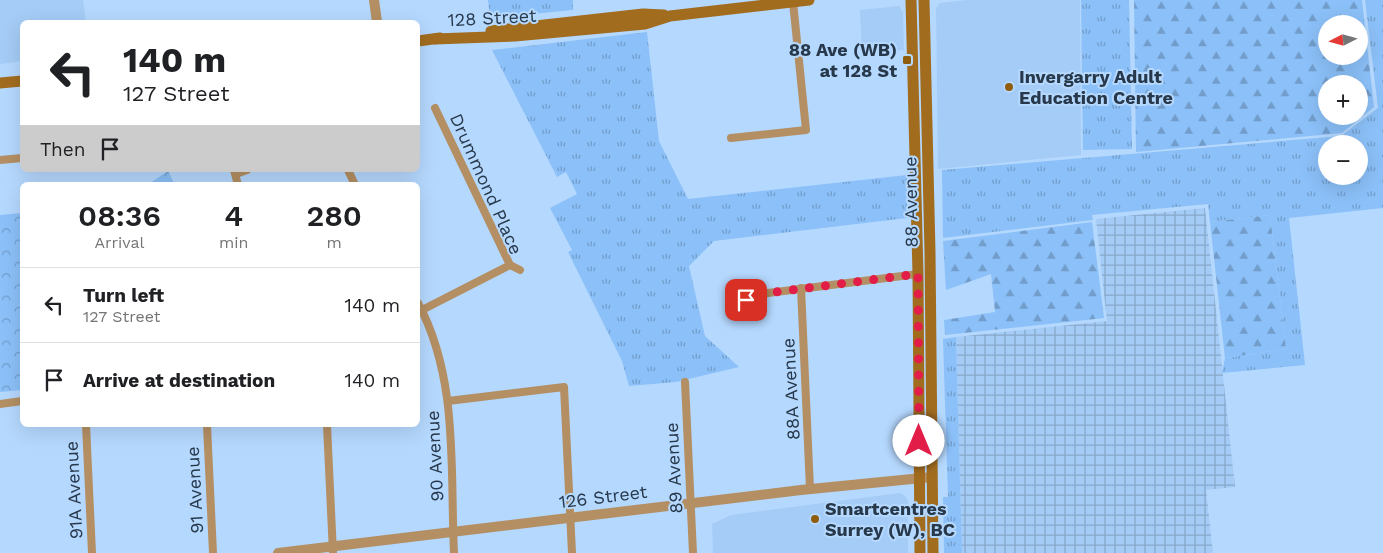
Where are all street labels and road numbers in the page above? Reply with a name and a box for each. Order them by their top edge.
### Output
street label: 128 Street [447,5,537,30]
street label: Drummond Place [446,110,527,258]
street label: 88 Avenue [899,156,922,248]
street label: 88A Avenue [777,337,804,441]
street label: 90 Avenue [422,410,447,502]
street label: 89 Avenue [661,422,686,514]
street label: 91A Avenue [60,440,87,540]
street label: 91 Avenue [182,446,207,534]
street label: 126 Street [558,481,649,512]

